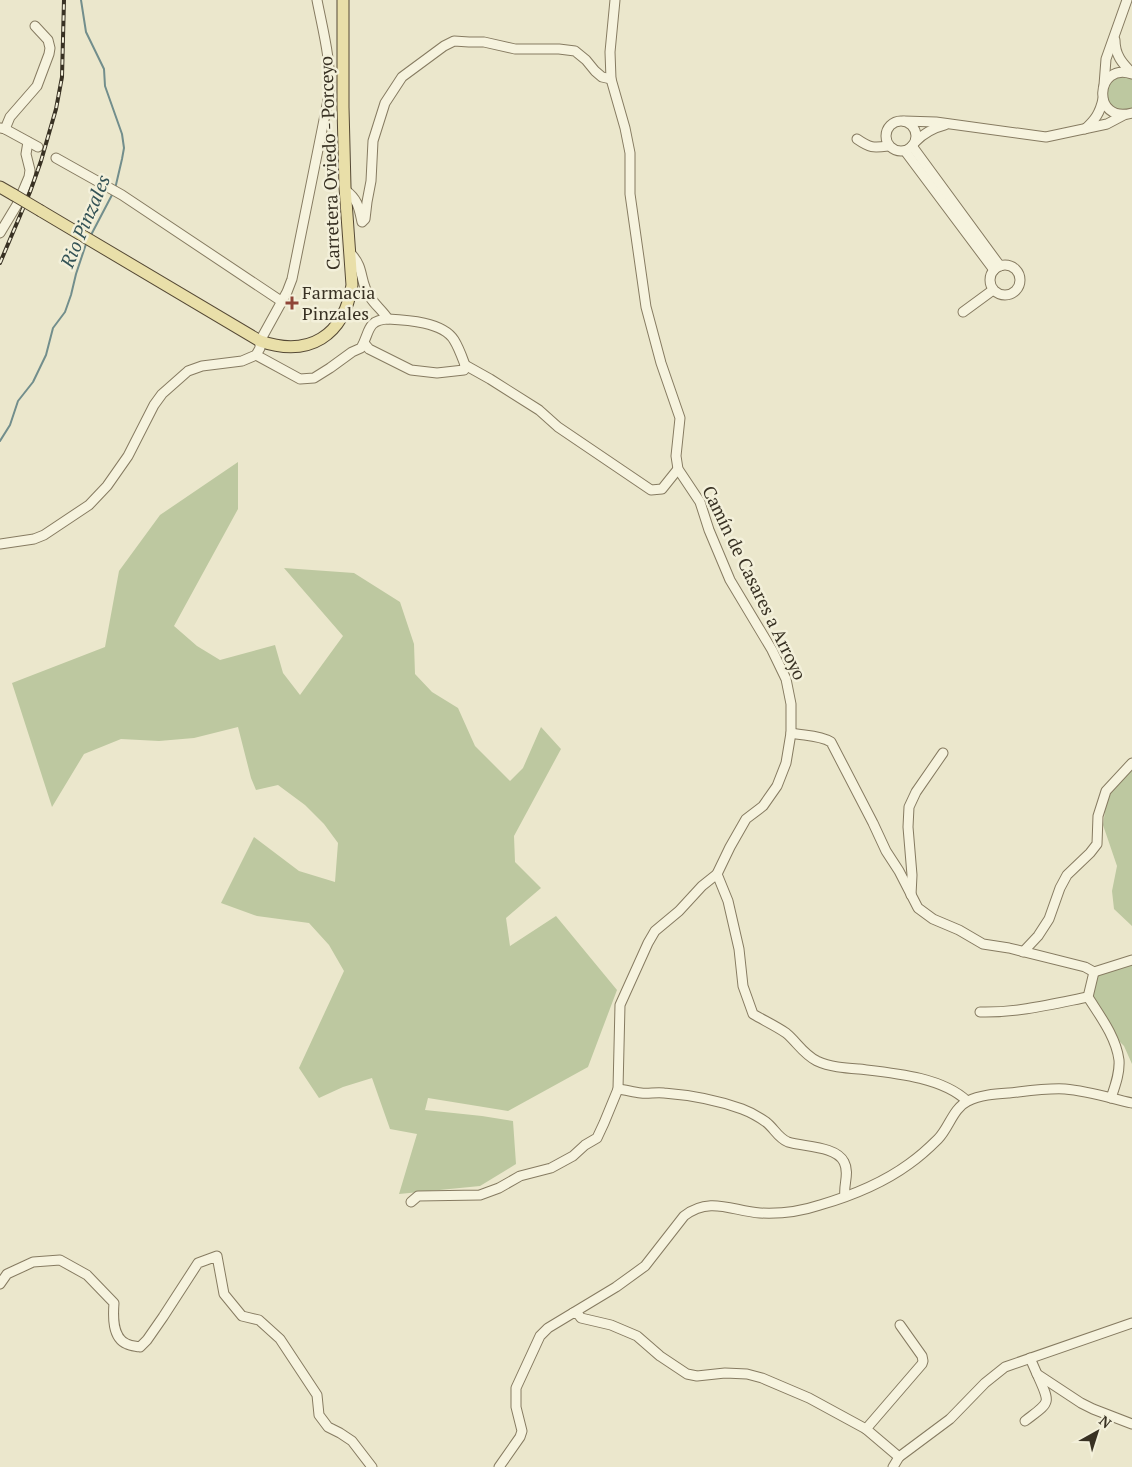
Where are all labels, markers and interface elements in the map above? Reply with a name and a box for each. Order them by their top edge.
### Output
street label: Carretera Oviedo - Porceyo [313,56,345,270]
water label: Rio Pinzales [53,170,115,272]
place label: Farmacia Pinzales [302,280,375,325]
marker: Farmacia Pinzales [286,297,298,309]
street label: Camín de Casares a Arroyo [697,481,812,684]
north arrow [1072,1407,1122,1457]
text: N [1095,1411,1116,1432]

